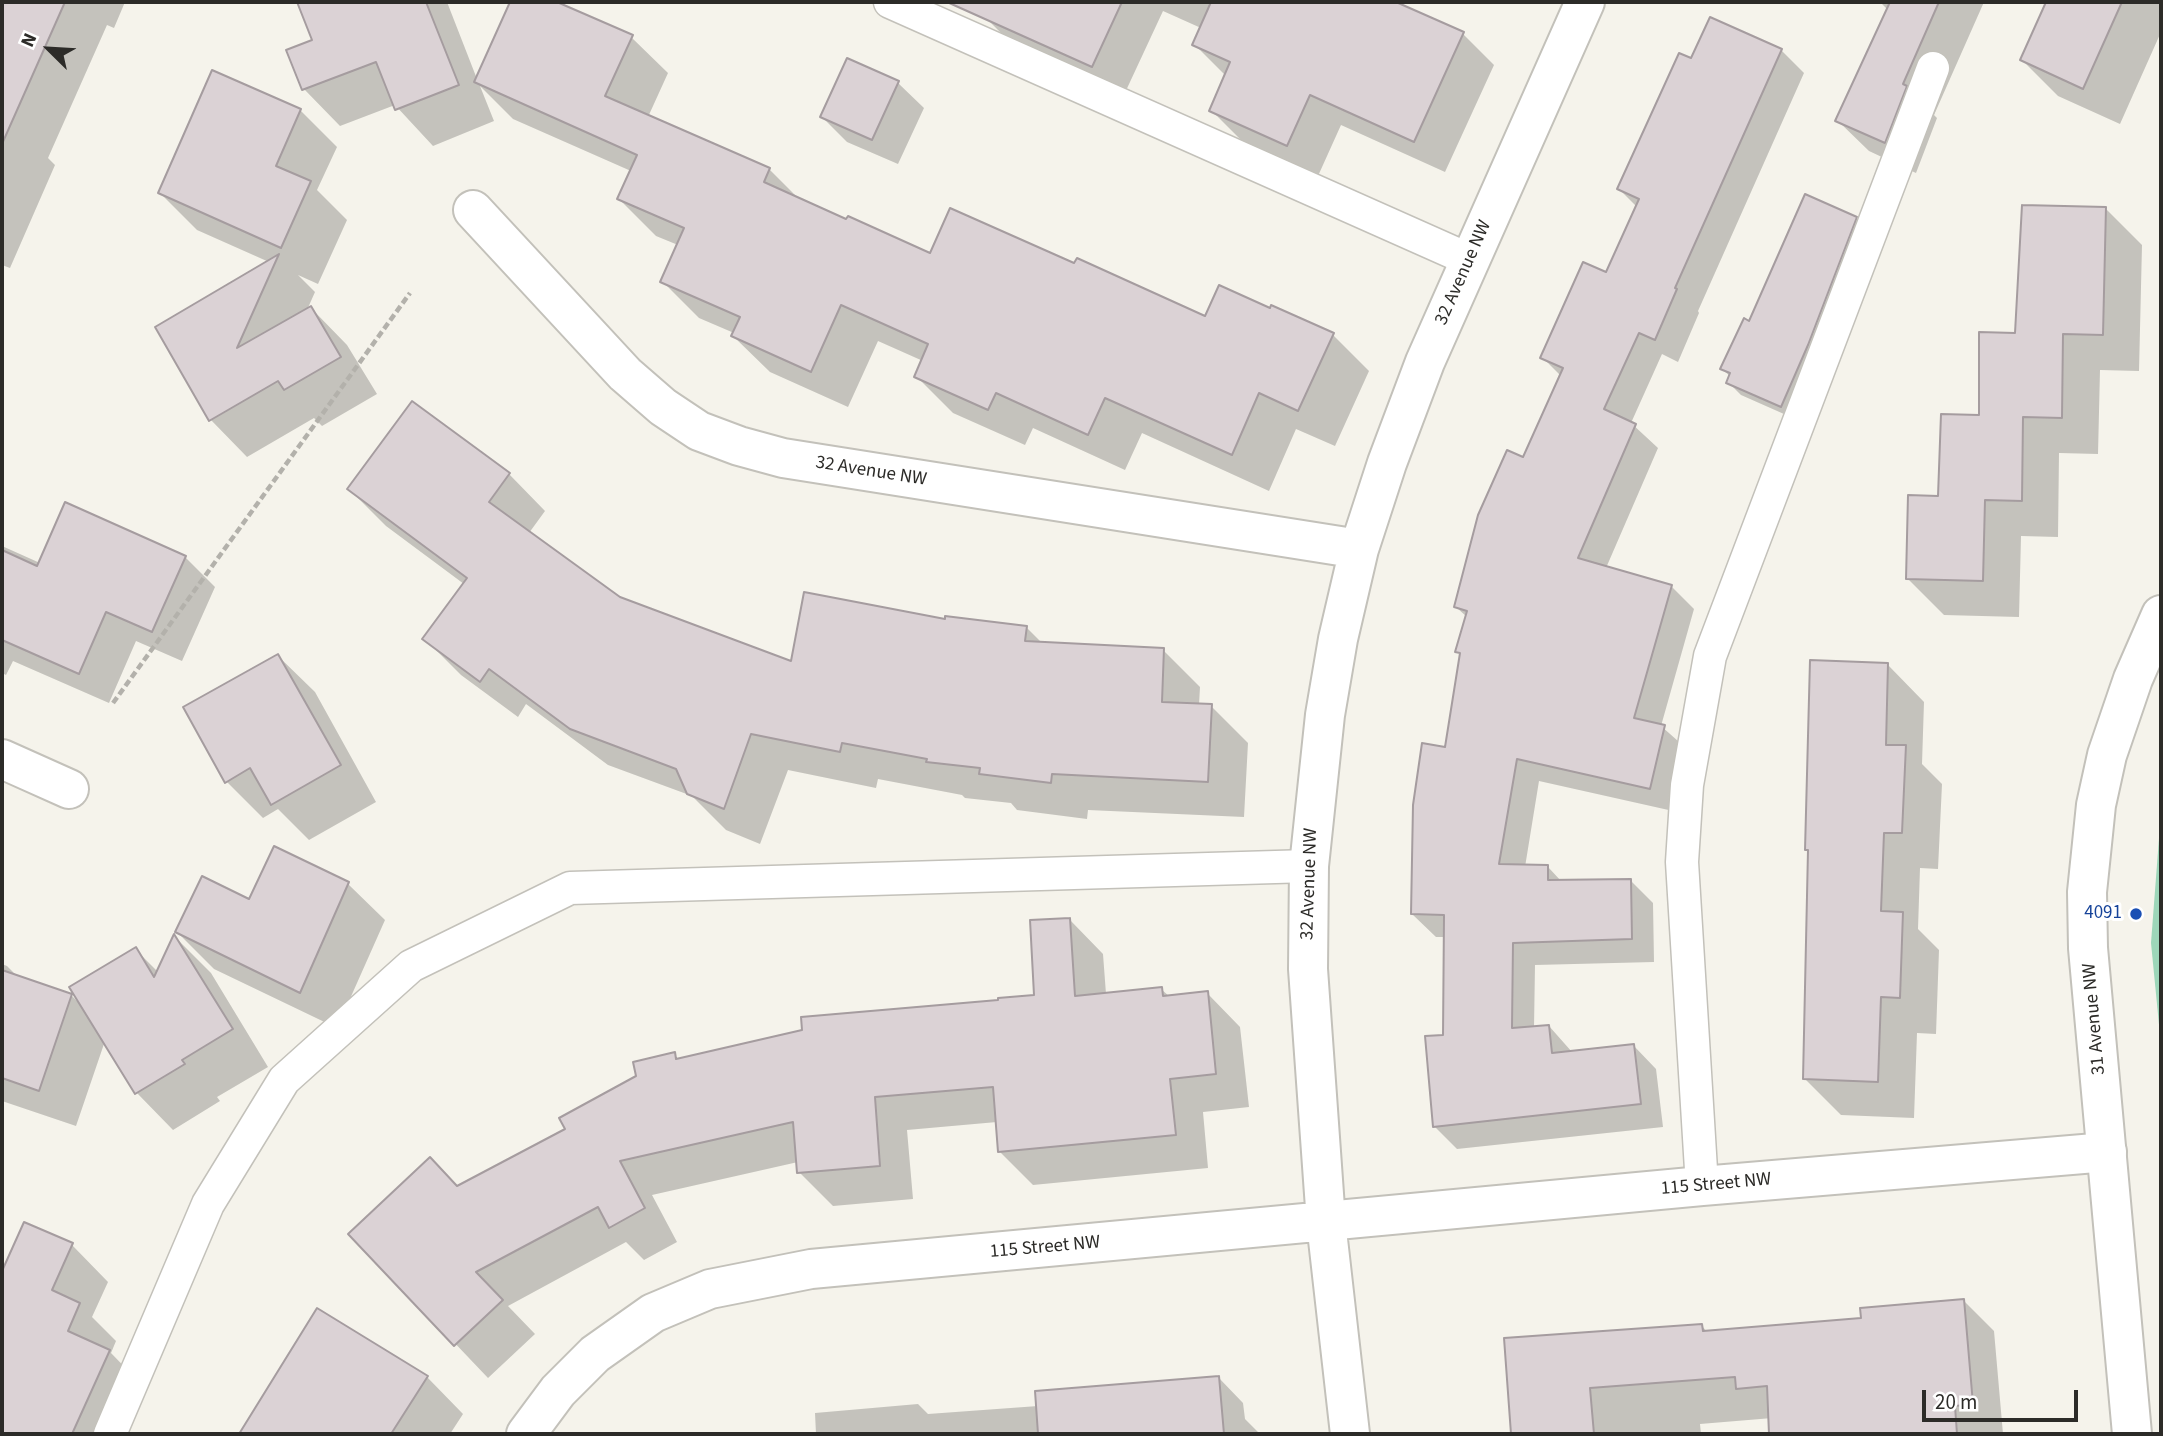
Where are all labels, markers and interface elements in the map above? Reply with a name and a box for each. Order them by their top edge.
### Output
north arrow [14,14,84,84]
text: N [14,29,44,52]
street label: 32 Avenue NW [1431,217,1497,329]
street label: 32 Avenue NW [814,452,928,492]
street label: 32 Avenue NW [1297,828,1323,940]
place label: 4091 [2084,903,2122,925]
marker: 4091 [2128,906,2144,922]
street label: 31 Avenue NW [2079,962,2111,1076]
street label: 115 Street NW [1660,1169,1772,1201]
street label: 115 Street NW [989,1232,1101,1264]
scale bar [1925,1376,2081,1420]
text: 20 m [1935,1387,1977,1417]

